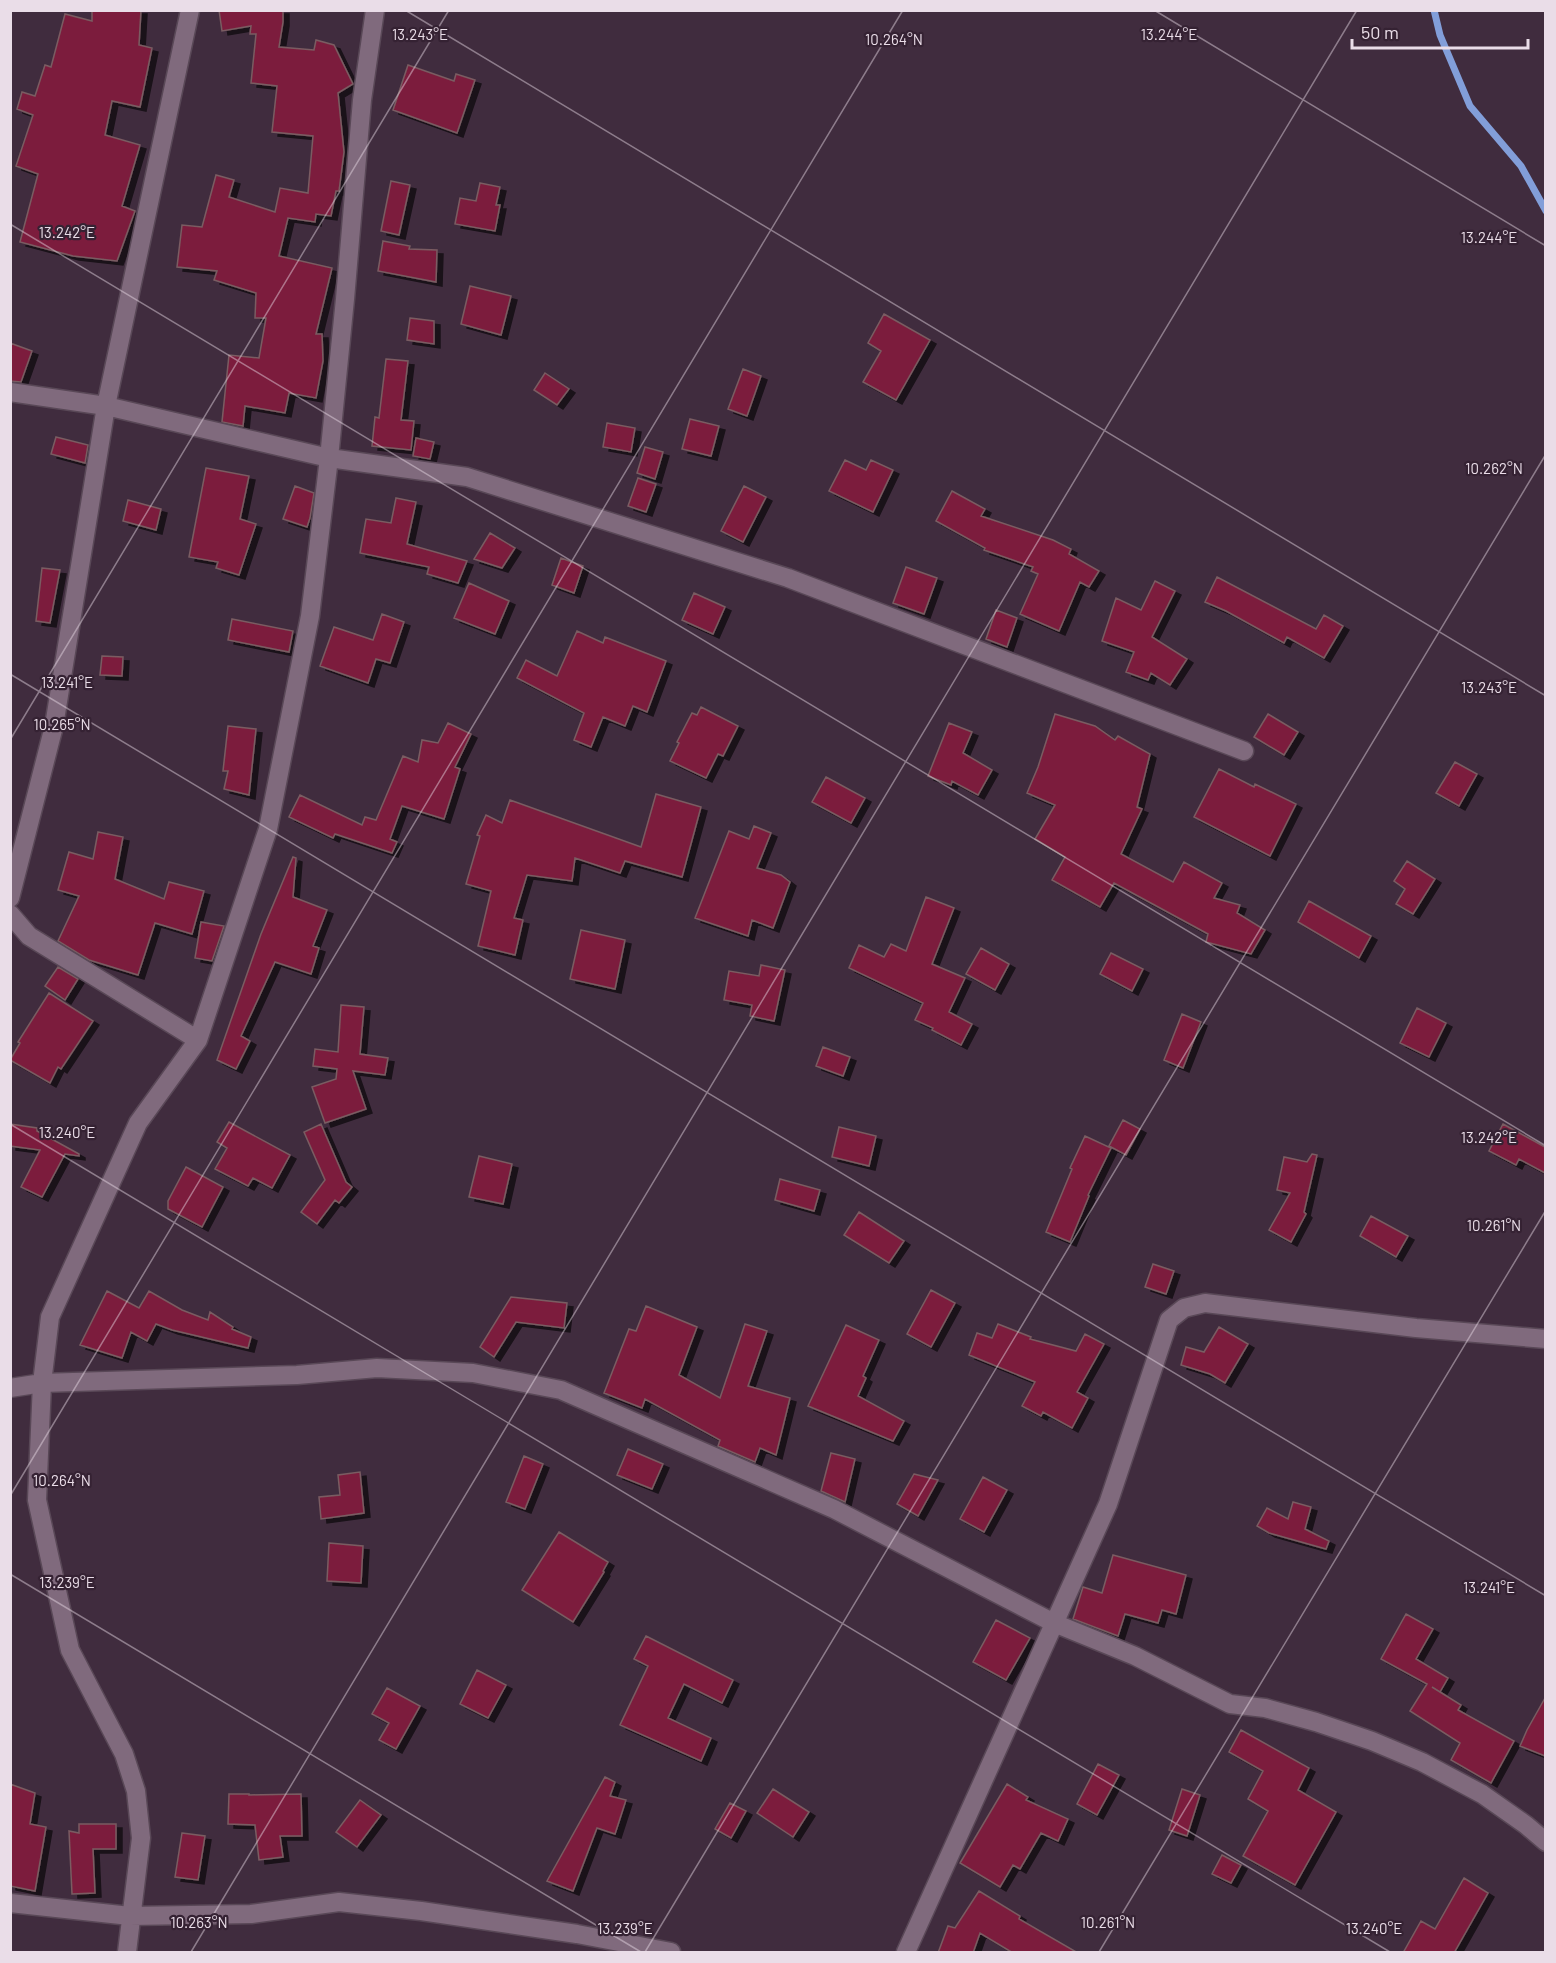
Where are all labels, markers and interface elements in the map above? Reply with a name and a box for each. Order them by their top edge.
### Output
scale bar [1352,12,1528,50]
text: 50 m [1361,21,1399,43]
text: 13.243°E [392,25,448,43]
text: 13.244°E [1141,25,1197,43]
text: 10.264°N [865,30,923,48]
text: 13.242°E [39,223,95,241]
text: 13.244°E [1461,228,1517,246]
text: 10.262°N [1465,459,1523,477]
text: 13.241°E [41,673,93,691]
text: 13.243°E [1461,678,1517,696]
text: 10.265°N [33,715,91,733]
text: 13.240°E [39,1123,95,1141]
text: 13.242°E [1461,1128,1517,1146]
text: 10.261°N [1467,1216,1521,1234]
text: 10.264°N [33,1471,91,1489]
text: 13.239°E [39,1573,95,1591]
text: 13.241°E [1463,1578,1515,1596]
text: 10.263°N [170,1913,228,1931]
text: 10.261°N [1081,1913,1135,1931]
text: 13.239°E [597,1919,653,1937]
text: 13.240°E [1346,1919,1402,1937]

